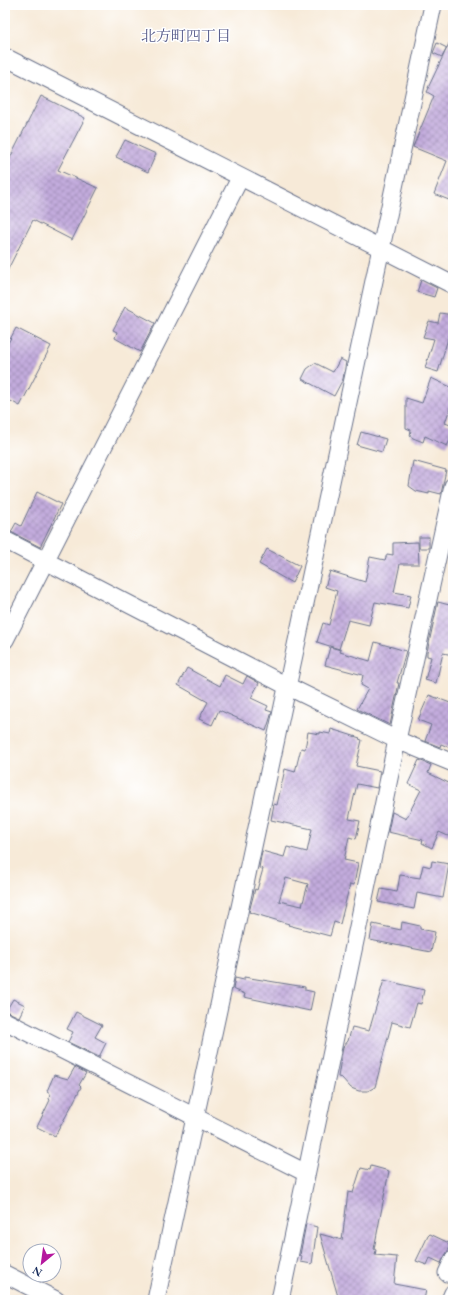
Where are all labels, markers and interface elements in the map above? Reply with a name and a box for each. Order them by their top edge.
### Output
district label: 北方町四丁目 [141,26,231,45]
north arrow [22,1243,62,1283]
text: N [30,1263,44,1280]

